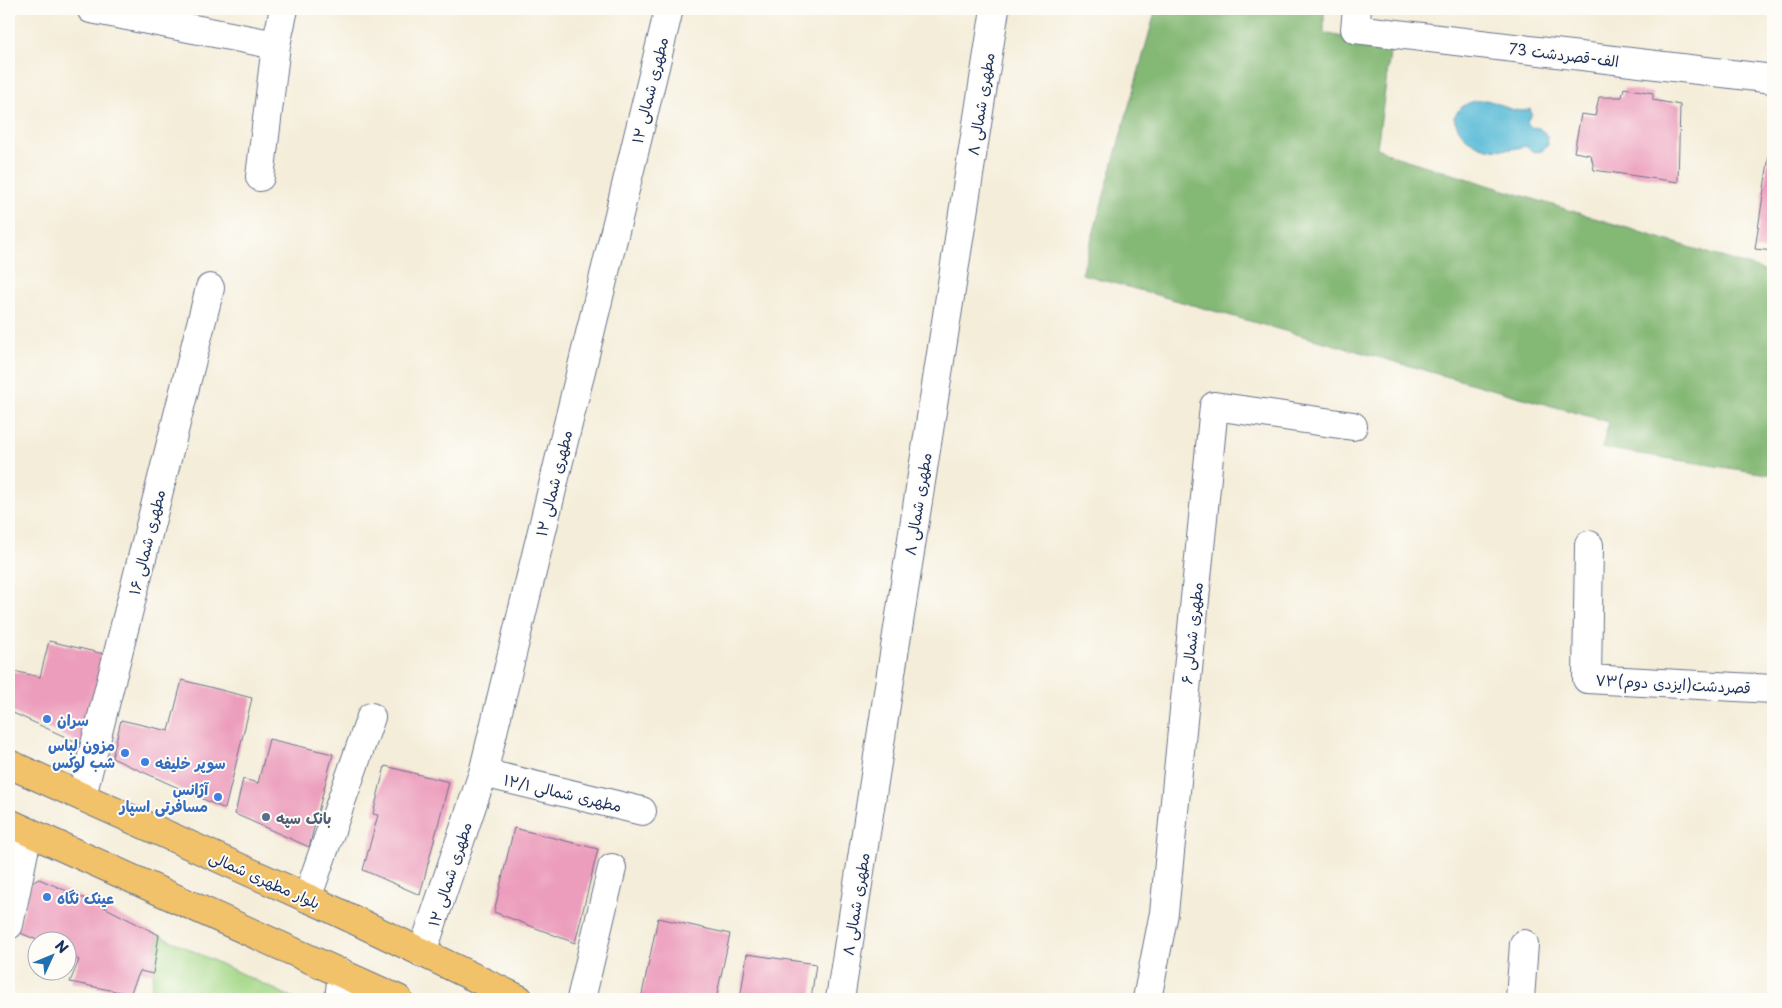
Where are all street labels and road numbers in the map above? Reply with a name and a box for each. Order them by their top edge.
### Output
street label: ۱۲ مطهری شمالی [625,34,673,146]
street label: 73 الف-قصردشت [1508,36,1620,72]
street label: ۸ مطهری شمالی [961,51,999,157]
street label: ۱۲ مطهری شمالی [529,427,577,539]
street label: ۸ مطهری شمالی [898,451,936,557]
street label: ۱۶ مطهری شمالی [122,487,170,597]
street label: ۶ مطهری شمالی [1174,581,1208,685]
street label: ۷۳قصردشت(ایزدی دوم) [1595,667,1751,701]
street label: ۱۲/۱ مطهری شمالی [502,767,624,817]
street label: ۱۲ مطهری شمالی [421,819,477,929]
street label: بلوار مطهرى شمالى [206,844,324,914]
street label: ۸ مطهری شمالی [836,851,874,957]

